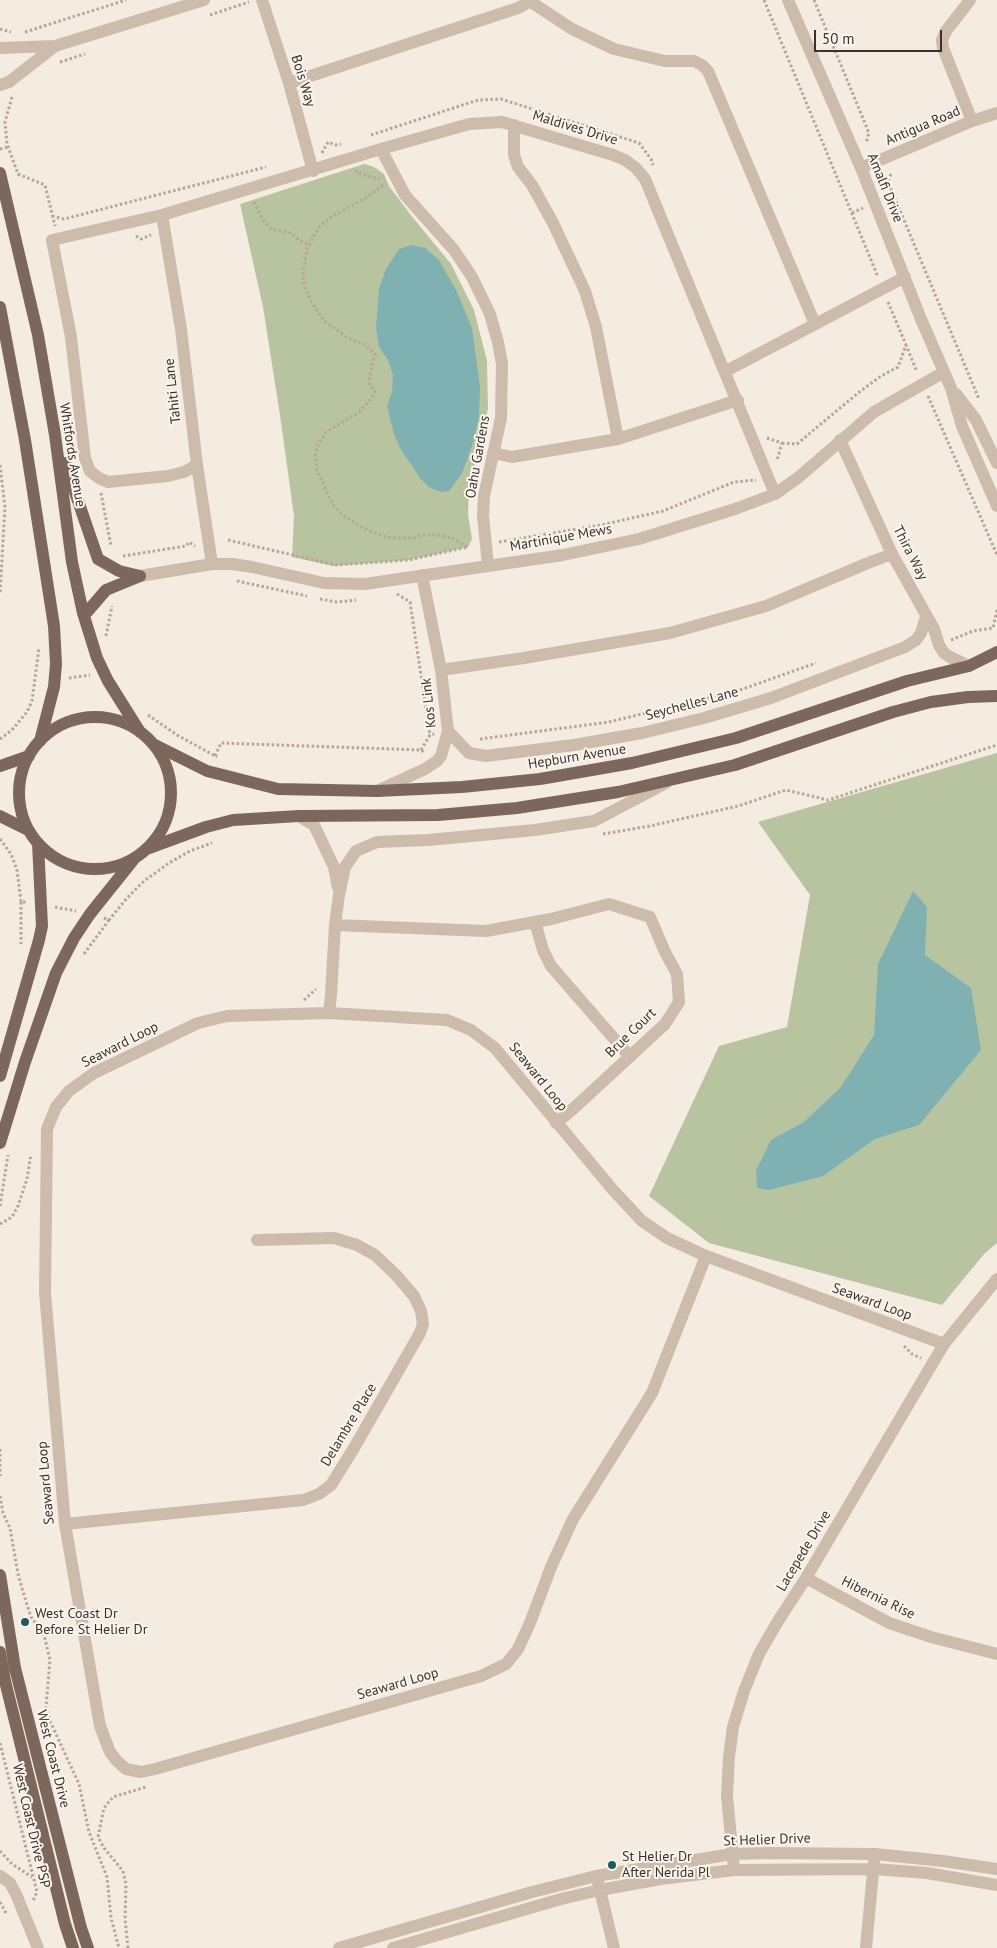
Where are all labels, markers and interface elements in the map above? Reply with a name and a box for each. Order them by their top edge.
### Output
scale bar [817,20,944,52]
text: 50 m [822,29,855,48]
street label: Bois Way [287,53,319,109]
street label: Antigua Road [883,103,963,149]
street label: Maldives Drive [530,107,620,149]
street label: Amalfi Drive [863,151,907,225]
street label: Tahiti Lane [161,358,185,424]
street label: Whitfords Avenue [55,402,89,508]
street label: Oahu Gardens [462,414,494,500]
street label: Martinique Mews [509,521,613,555]
street label: Thira Way [889,523,931,583]
street label: Kos Link [418,677,440,729]
street label: Seychelles Lane [644,684,740,724]
street label: Hepburn Avenue [527,741,627,773]
street label: Brue Court [602,1005,660,1061]
street label: Seaward Loop [79,1019,161,1071]
street label: Seaward Loop [505,1039,571,1115]
street label: Seaward Loop [830,1280,914,1324]
street label: Delambre Place [318,1380,380,1470]
street label: Seaward Loop [34,1441,58,1525]
street label: Lacepede Drive [773,1507,835,1595]
street label: Hibernia Rise [838,1573,918,1623]
place label: West Coast Dr Before St Helier Dr [35,1606,148,1638]
marker: West Coast Dr Before St Helier Dr [19,1616,31,1628]
street label: Seaward Loop [355,1664,441,1704]
street label: West Coast Drive [33,1708,73,1810]
street label: West Coast Drive PSP [9,1762,53,1890]
street label: St Helier Drive [723,1830,811,1850]
place label: St Helier Dr After Nerida Pl [622,1849,710,1881]
marker: St Helier Dr After Nerida Pl [606,1859,618,1871]

